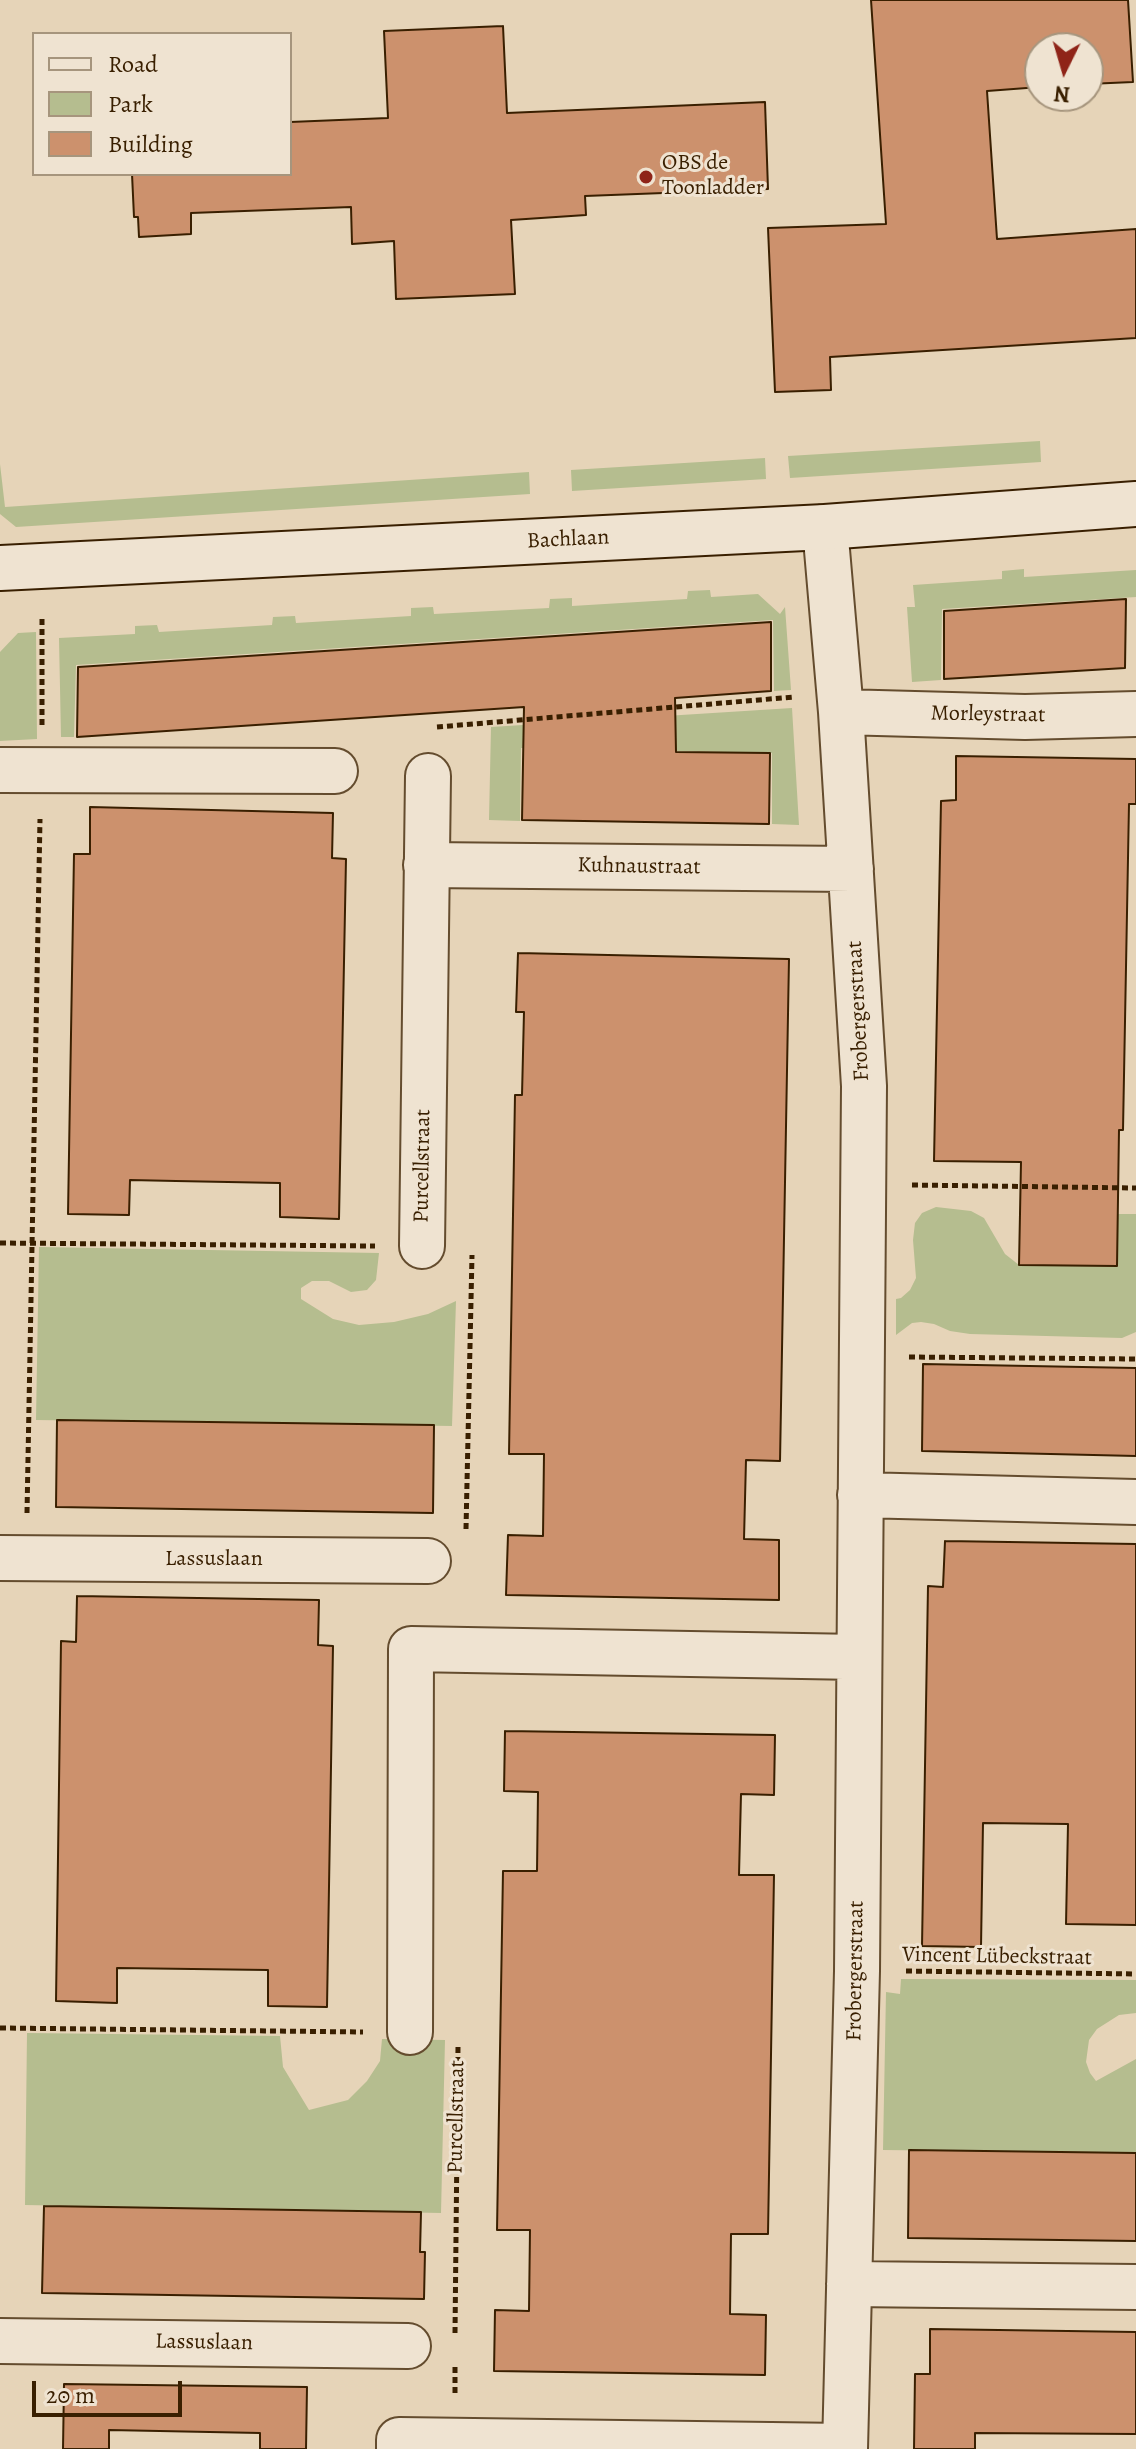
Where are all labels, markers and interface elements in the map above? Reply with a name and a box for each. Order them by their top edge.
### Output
legend [32,32,292,176]
north arrow [1024,32,1104,112]
text: Road [108,48,158,80]
text: N [1053,78,1071,110]
text: Park [108,88,153,120]
text: Building [108,128,193,160]
place label: OBS de Toonladder [662,151,764,202]
marker: OBS de Toonladder [637,168,655,186]
street label: Bachlaan [526,525,610,555]
street label: Morleystraat [930,701,1046,729]
street label: Kuhnaustraat [577,853,701,881]
street label: Frobergerstraat [842,940,876,1082]
street label: Purcellstraat [409,1109,437,1223]
street label: Lassuslaan [165,1547,263,1573]
street label: Frobergerstraat [842,1900,870,2042]
street label: Vincent Lübeckstraat [902,1942,1092,1972]
street label: Purcellstraat [443,2060,471,2174]
street label: Lassuslaan [155,2329,253,2357]
scale bar [36,2365,186,2415]
text: 20 m [46,2379,95,2411]

